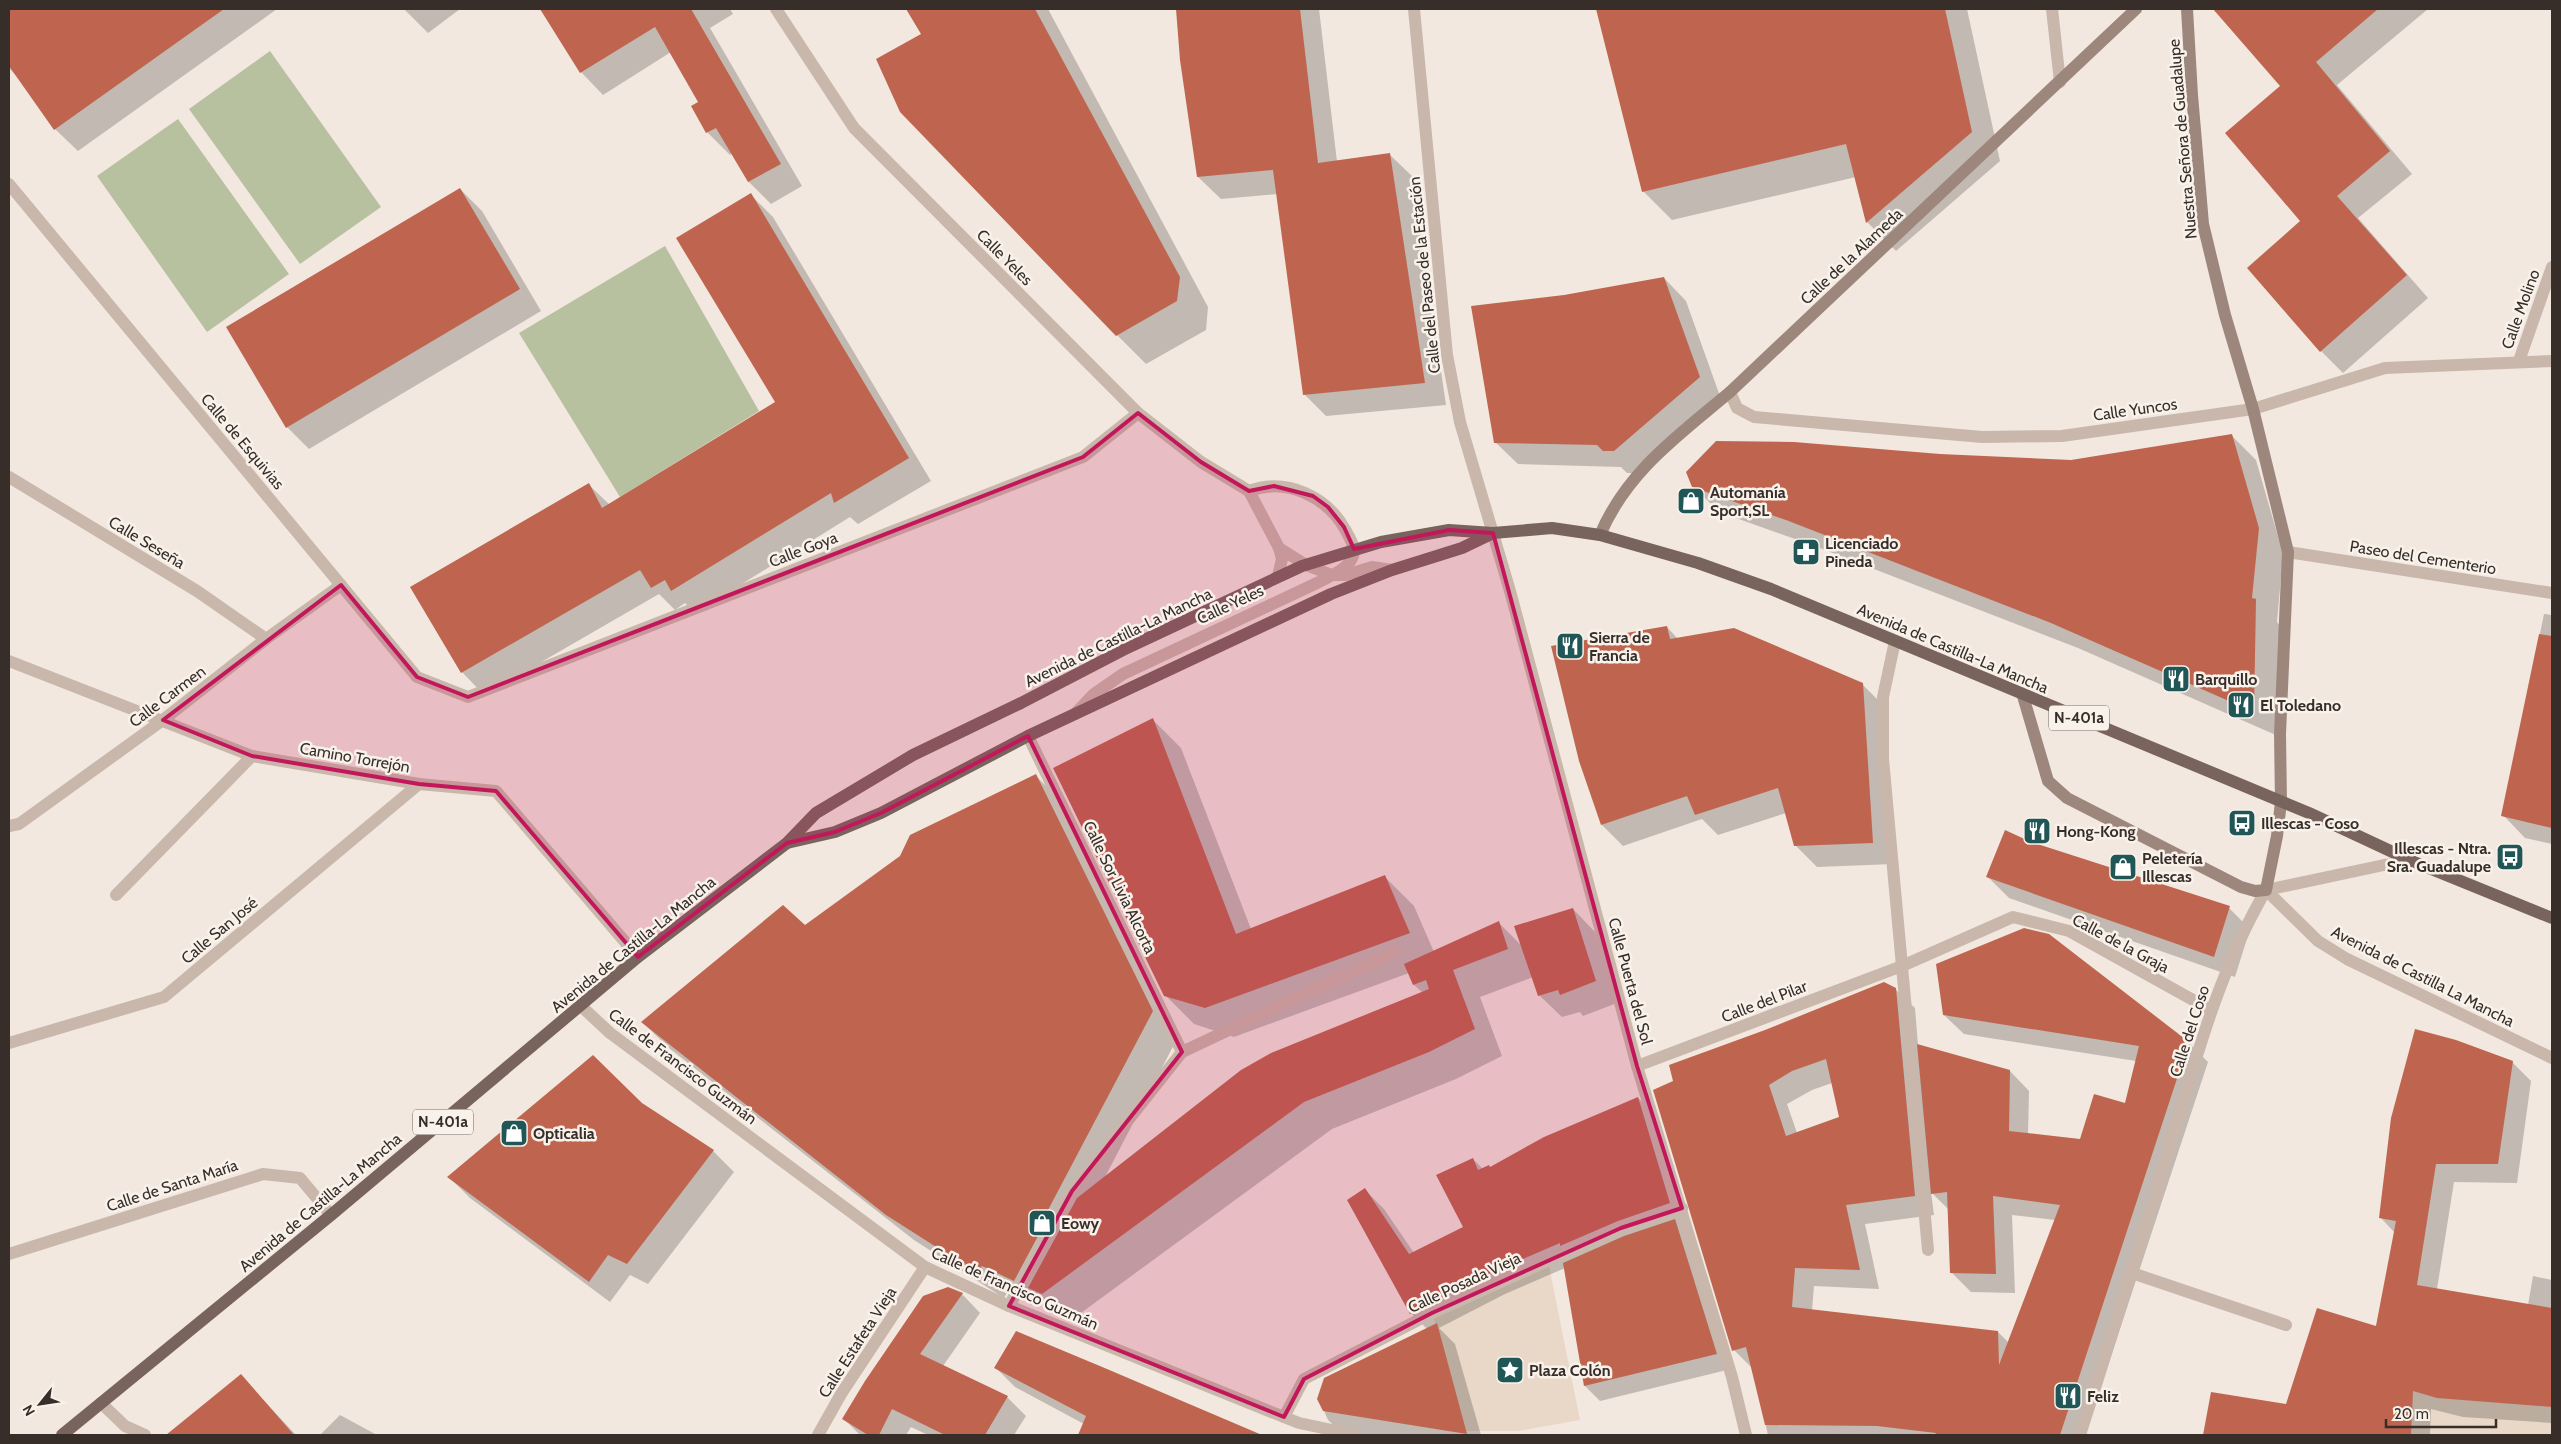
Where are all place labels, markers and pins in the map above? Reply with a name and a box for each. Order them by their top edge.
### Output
place label: Automanía Sport,SL [1710,483,1786,520]
shop icon: Automanía Sport,SL [1676,486,1706,516]
place label: Licenciado Pineda [1825,534,1898,571]
pharmacy icon: Licenciado Pineda [1791,537,1821,567]
place label: Sierra de Francia [1589,628,1650,665]
restaurant icon: Sierra de Francia [1555,631,1585,661]
restaurant icon: Barquillo [2161,664,2191,694]
place label: Barquillo [2195,670,2257,689]
restaurant icon: El Toledano [2226,690,2256,720]
place label: El Toledano [2260,696,2341,715]
bus stop icon: Illescas - Coso [2227,808,2257,838]
place label: Illescas - Coso [2261,814,2359,833]
restaurant icon: Hong-Kong [2022,816,2052,846]
place label: Hong-Kong [2056,822,2136,841]
place label: Illescas - Ntra. Sra. Guadalupe [2387,839,2491,876]
bus stop icon: Illescas - Ntra. Sra. Guadalupe [2495,842,2525,872]
place label: Peletería Illescas [2142,849,2203,886]
shop icon: Peletería Illescas [2108,852,2138,882]
shop icon: Opticalia [499,1118,529,1148]
place label: Opticalia [533,1124,595,1143]
shop icon: Eowy [1027,1208,1057,1238]
place label: Eowy [1061,1214,1100,1233]
place icon: Plaza Colón [1495,1355,1525,1385]
place label: Plaza Colón [1529,1361,1611,1380]
restaurant icon: Feliz [2053,1381,2083,1411]
place label: Feliz [2087,1387,2119,1406]

